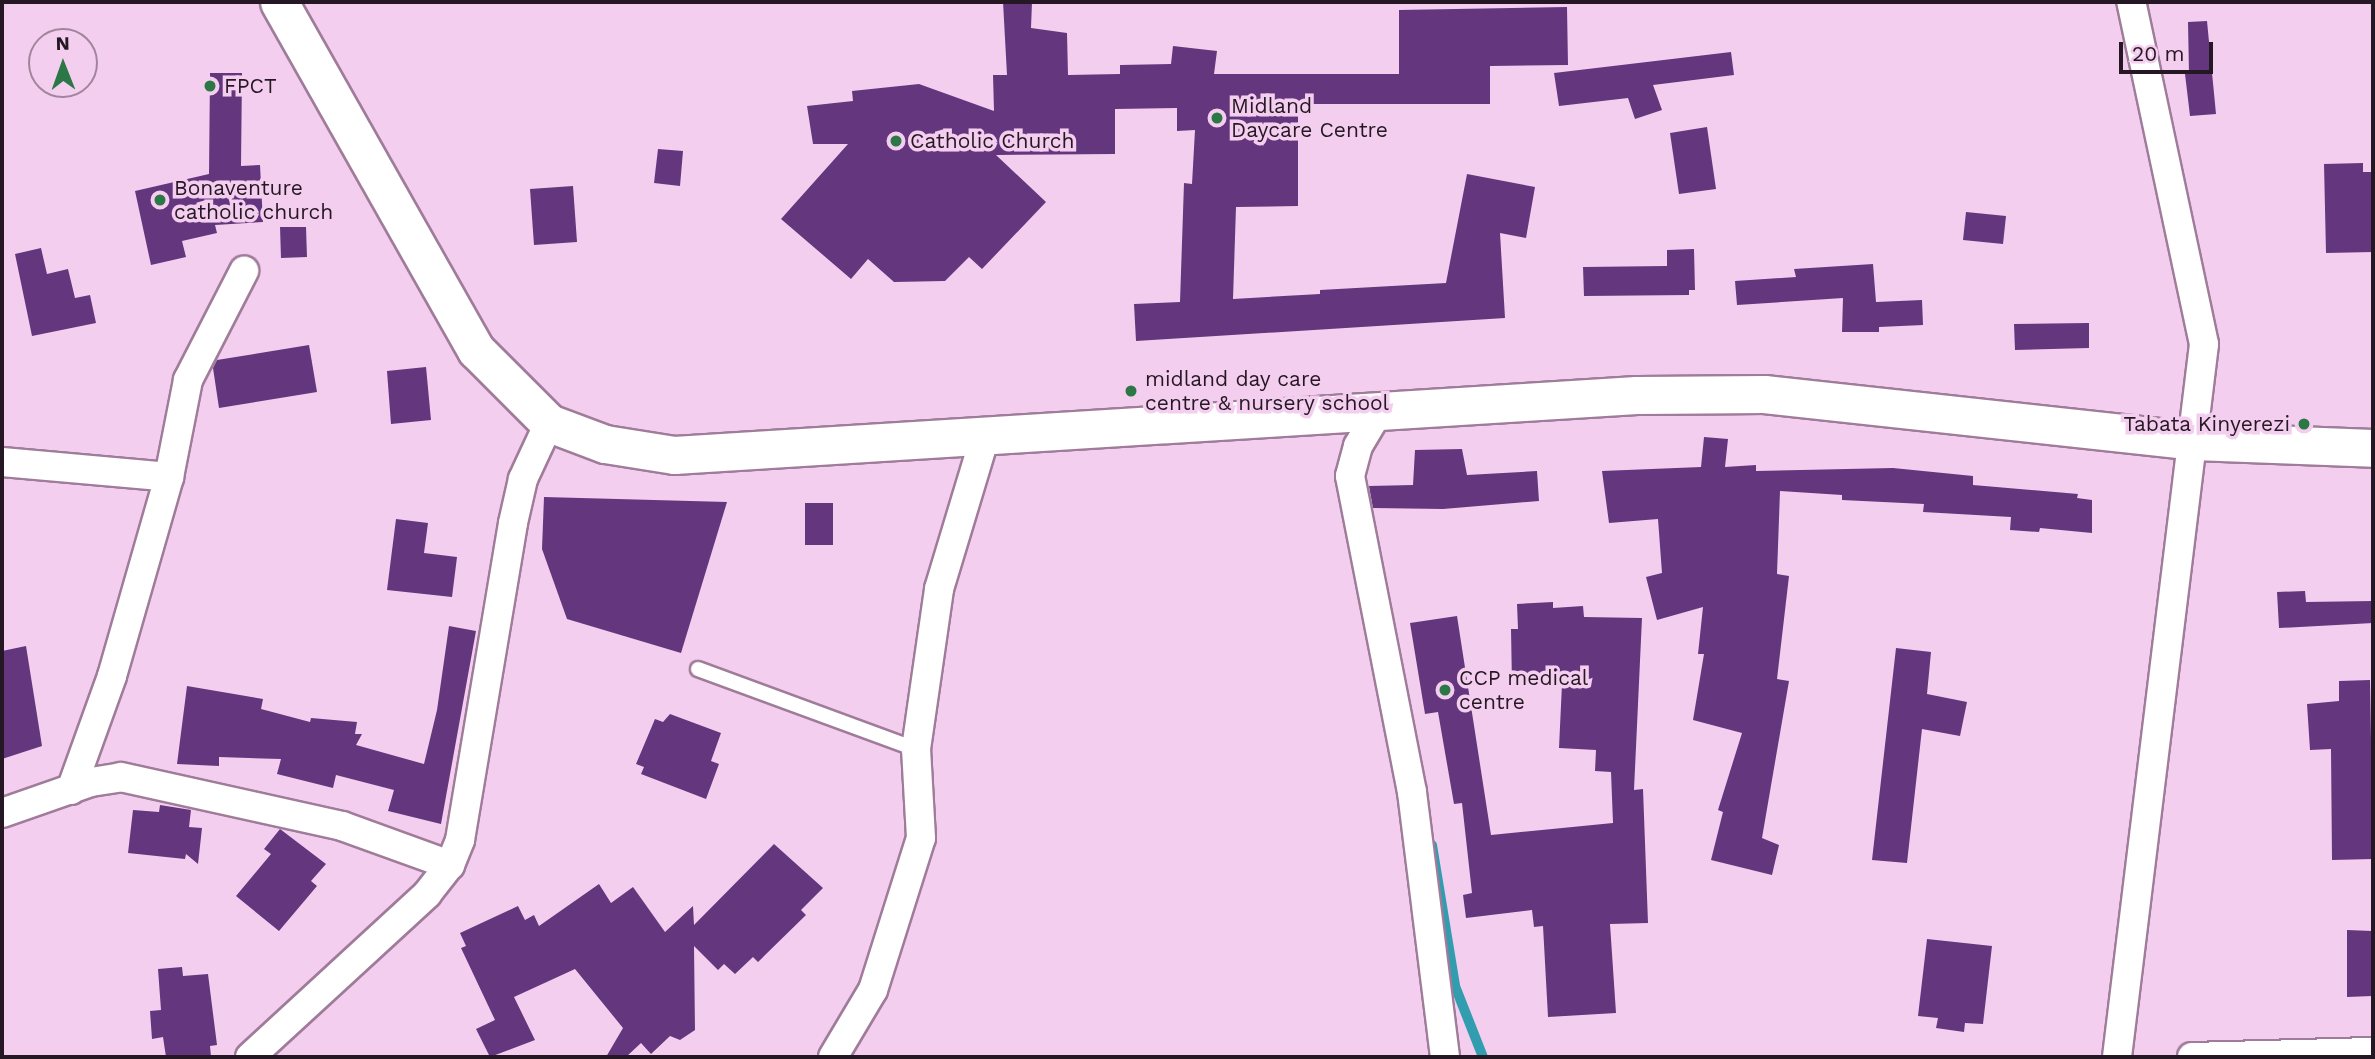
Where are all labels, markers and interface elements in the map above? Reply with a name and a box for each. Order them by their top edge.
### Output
north arrow [28,28,98,98]
scale bar [2123,28,2218,72]
text: N [55,32,70,55]
text: 20 m [2132,41,2184,66]
place label: FPCT [224,73,277,99]
marker: FPCT [202,78,218,94]
place label: Midland Daycare Centre [1231,93,1388,143]
marker: Midland Daycare Centre [1209,110,1225,126]
place label: Catholic Church [910,128,1075,154]
marker: Catholic Church [888,133,904,149]
place label: Bonaventure catholic church [174,175,333,225]
marker: Bonaventure catholic church [152,192,168,208]
place label: midland day care centre & nursery school [1145,366,1390,416]
marker: midland day care centre & nursery school [1123,383,1139,399]
place label: Tabata Kinyerezi [2123,411,2290,437]
marker: Tabata Kinyerezi [2296,416,2312,432]
place label: CCP medical centre [1459,665,1589,715]
marker: CCP medical centre [1437,682,1453,698]

